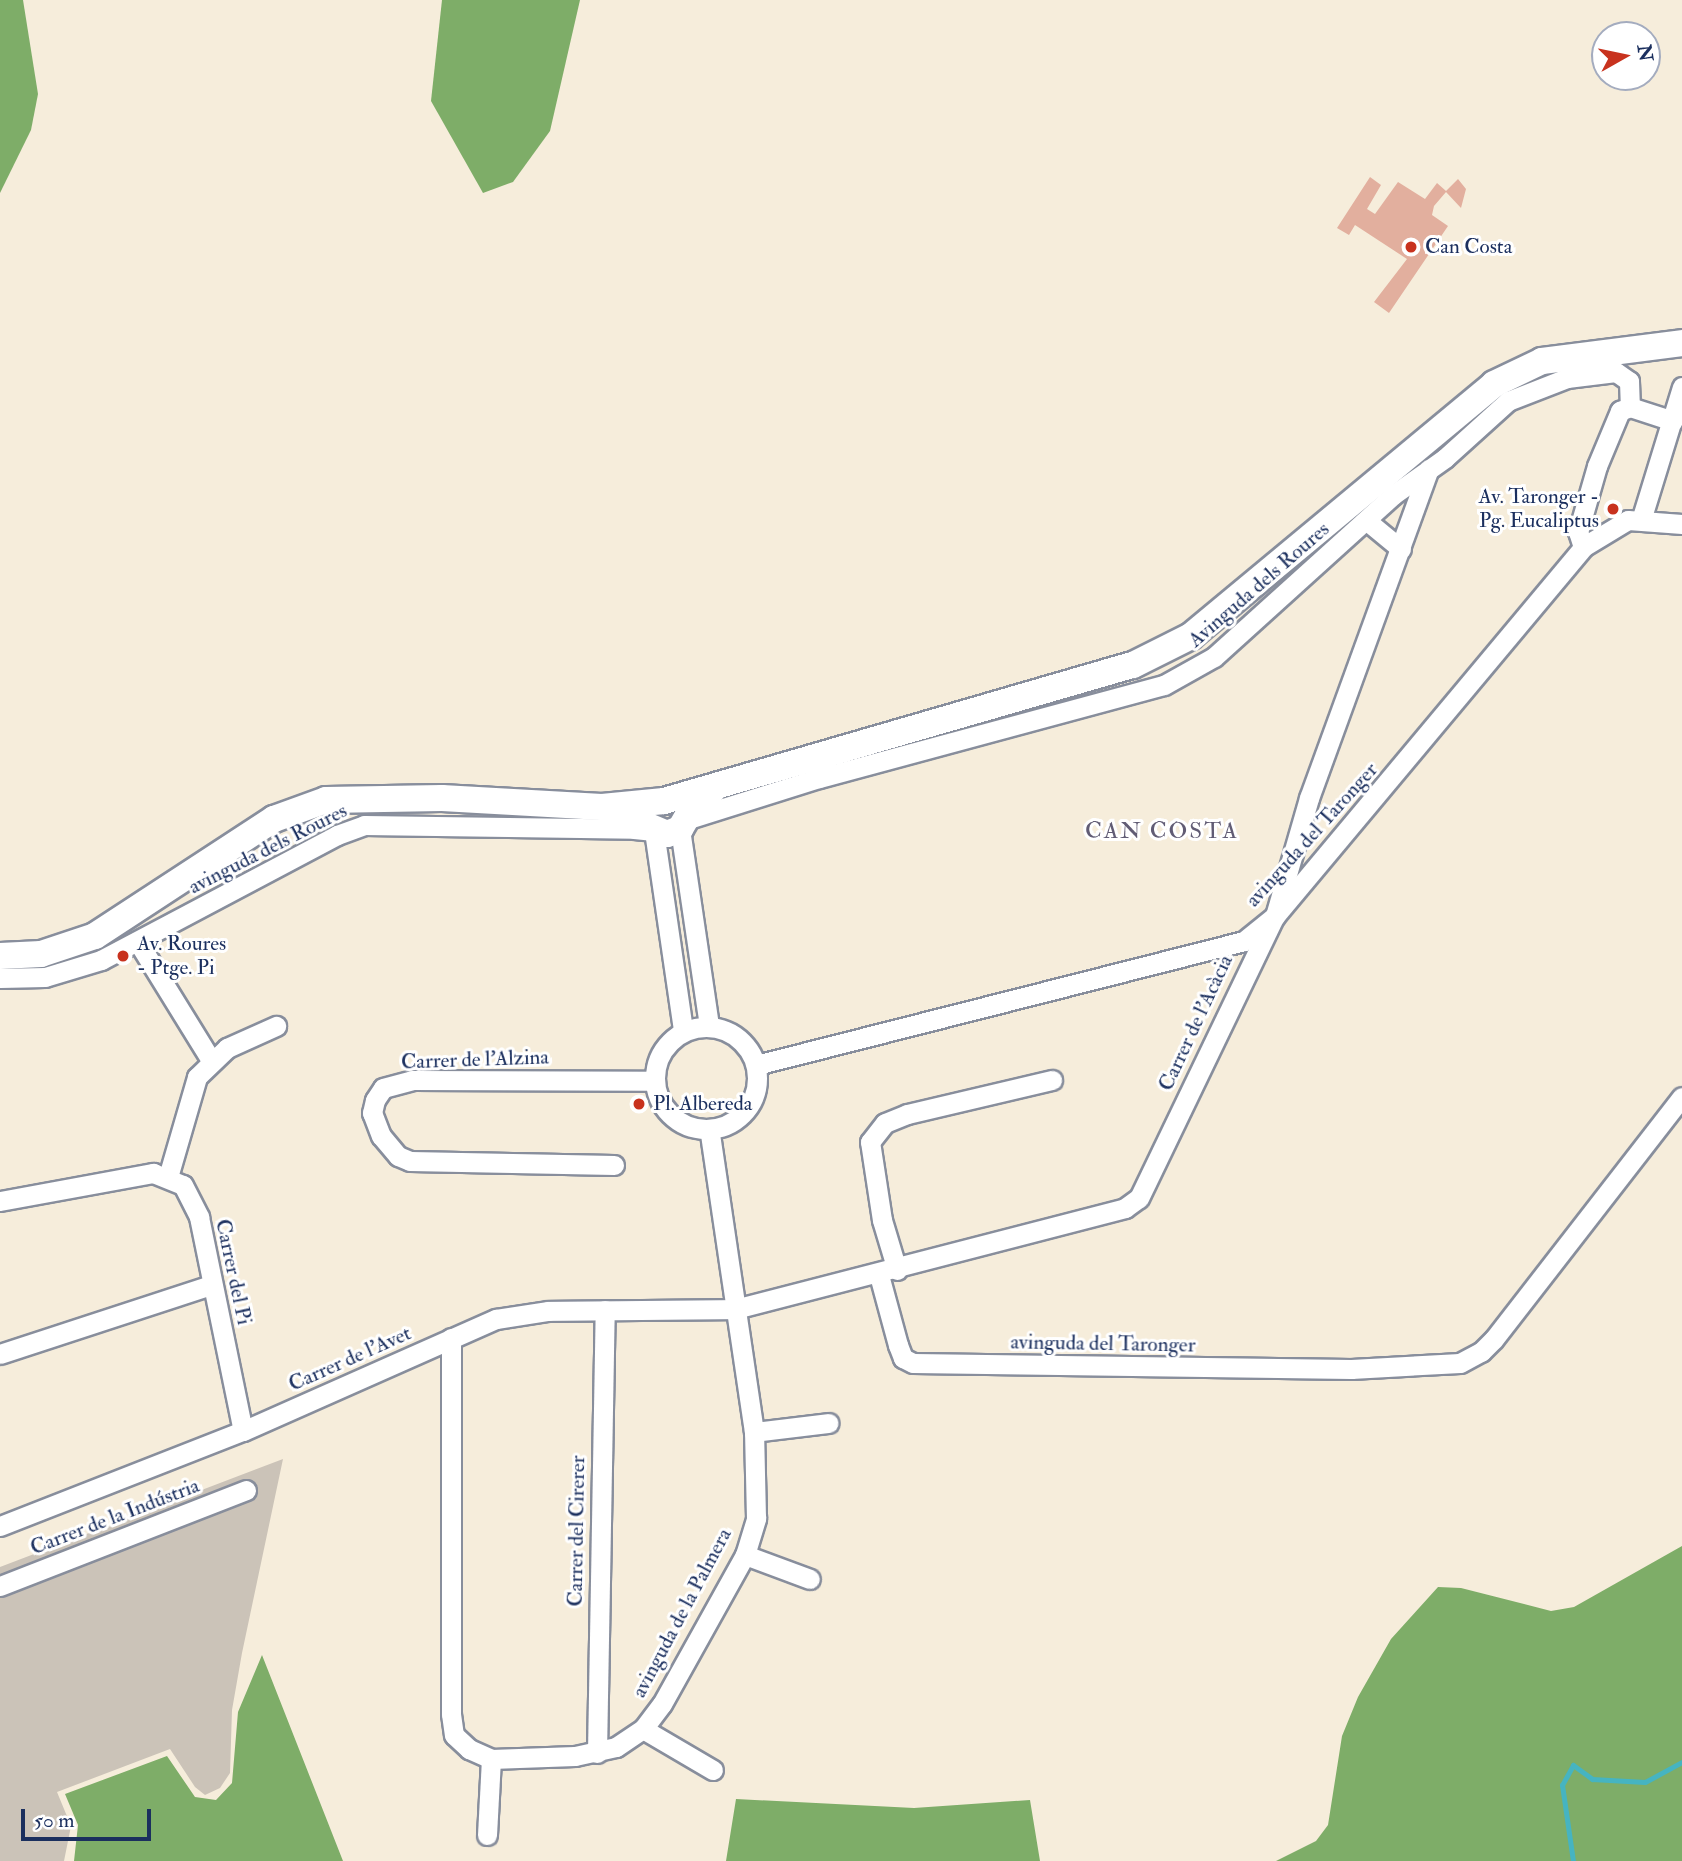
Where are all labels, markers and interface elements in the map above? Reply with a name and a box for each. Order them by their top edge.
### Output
north arrow [1591,21,1661,91]
text: N [1632,43,1658,63]
place label: Can Costa [1425,234,1512,260]
marker: Can Costa [1403,239,1419,255]
place label: Av. Taronger - Pg. Eucaliptus [1478,484,1599,534]
marker: Av. Taronger - Pg. Eucaliptus [1605,501,1621,517]
street label: Avinguda dels Roures [1183,517,1335,653]
street label: avinguda del Taronger [1241,758,1383,912]
street label: avinguda dels Roures [185,798,351,900]
district label: CAN COSTA [1086,817,1238,845]
place label: Av. Roures - Ptge. Pi [137,931,226,981]
marker: Av. Roures - Ptge. Pi [115,948,131,964]
street label: Carrer de l'Acàcia [1153,951,1239,1095]
street label: Carrer de l'Alzina [401,1045,549,1075]
place label: Pl. Albereda [653,1091,752,1117]
marker: Pl. Albereda [631,1096,647,1112]
street label: Carrer del Pi [210,1217,256,1327]
street label: Carrer de l'Avet [285,1321,415,1397]
street label: avinguda del Taronger [1010,1330,1196,1358]
street label: Carrer del Cirerer [563,1455,591,1607]
street label: Carrer de la Indústria [27,1473,203,1561]
street label: avinguda de la Palmera [627,1524,737,1702]
scale bar [24,1794,154,1838]
text: 50 m [34,1807,75,1834]

